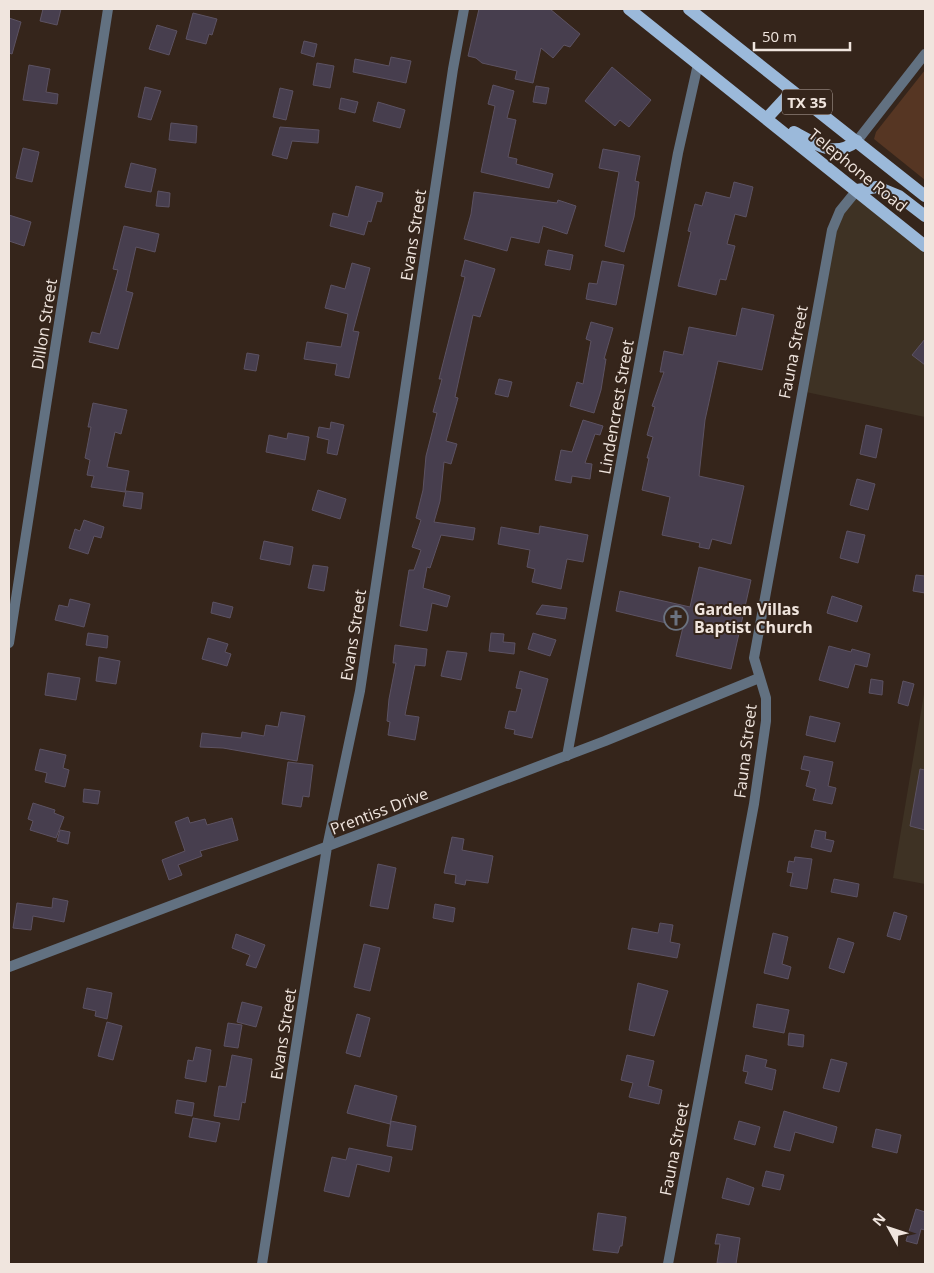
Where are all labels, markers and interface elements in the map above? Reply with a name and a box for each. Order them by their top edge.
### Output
scale bar [754,20,850,52]
text: 50 m [762,26,797,46]
road number: TX 35 [782,90,832,114]
street label: Telephone Road [804,123,912,217]
street label: Evans Street [395,188,431,282]
street label: Dillon Street [26,277,62,371]
street label: Fauna Street [773,303,813,400]
street label: Lindencrest Street [593,338,639,476]
street label: Evans Street [335,588,371,682]
place label: Garden Villas Baptist Church [694,598,813,638]
church icon: Garden Villas Baptist Church [663,605,689,631]
street label: Fauna Street [728,702,762,799]
street label: Prentiss Drive [327,782,431,840]
street label: Evans Street [265,987,301,1081]
street label: Fauna Street [654,1100,694,1197]
north arrow [864,1203,914,1253]
text: N [868,1209,890,1230]

